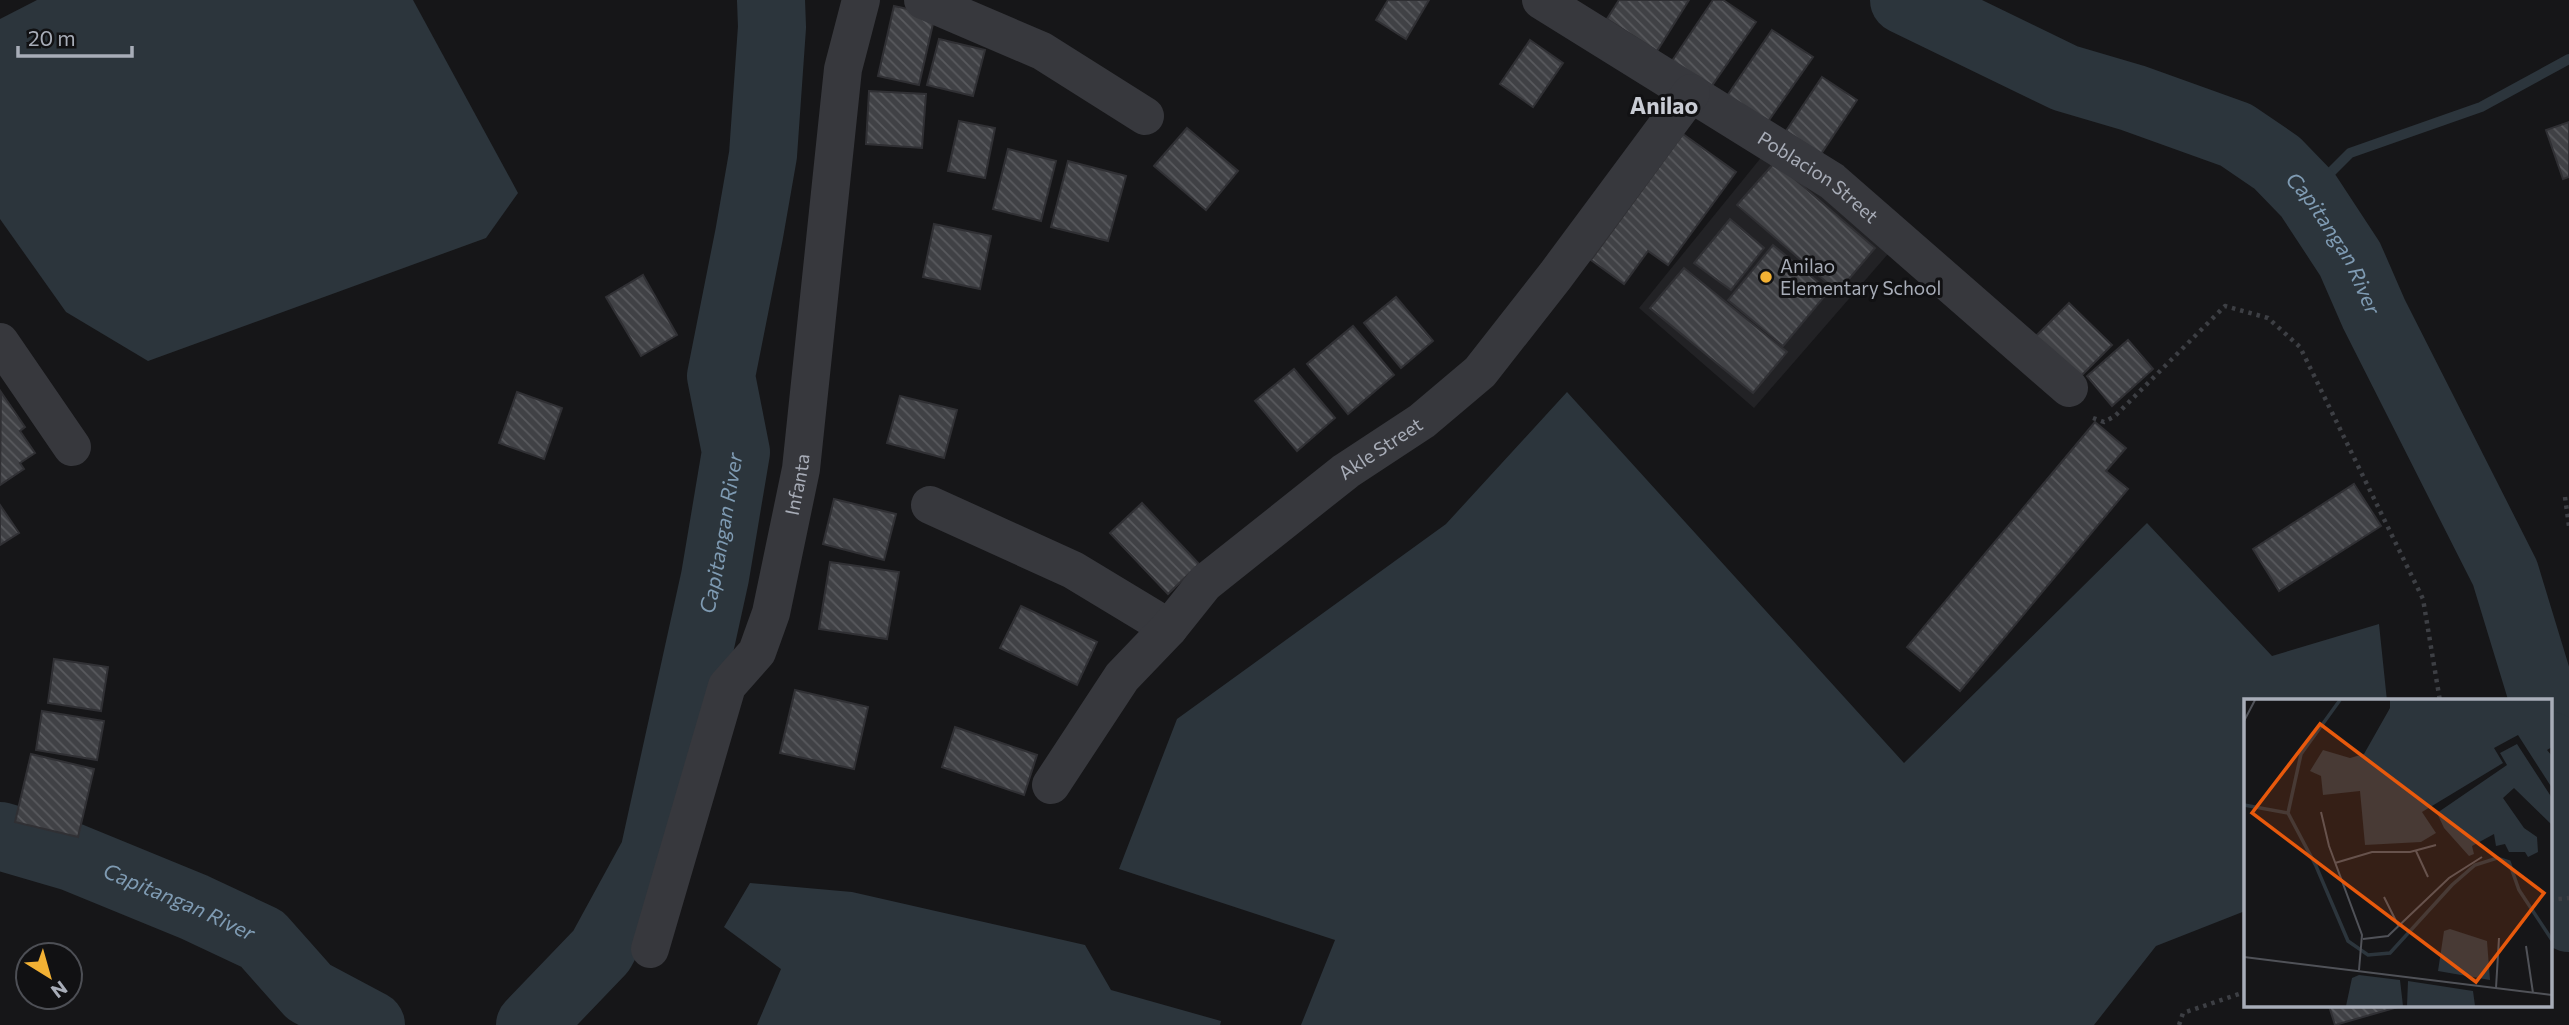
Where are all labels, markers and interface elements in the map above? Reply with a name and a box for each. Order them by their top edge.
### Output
scale bar [18,14,131,58]
text: 20 m [28,25,76,50]
district label: Anilao [1630,91,1698,119]
street label: Poblacion Street [1754,126,1884,227]
water label: Capitangan River [2281,166,2387,318]
place label: Anilao Elementary School [1780,254,1941,299]
marker: Anilao Elementary School [1758,269,1774,285]
street label: Akle Street [1333,412,1427,484]
water label: Capitangan River [693,450,747,616]
street label: Infanta [780,453,814,517]
inset map [2244,699,2552,1007]
water label: Capitangan River [100,857,260,945]
north arrow [14,941,84,1011]
text: N [47,976,72,1003]

